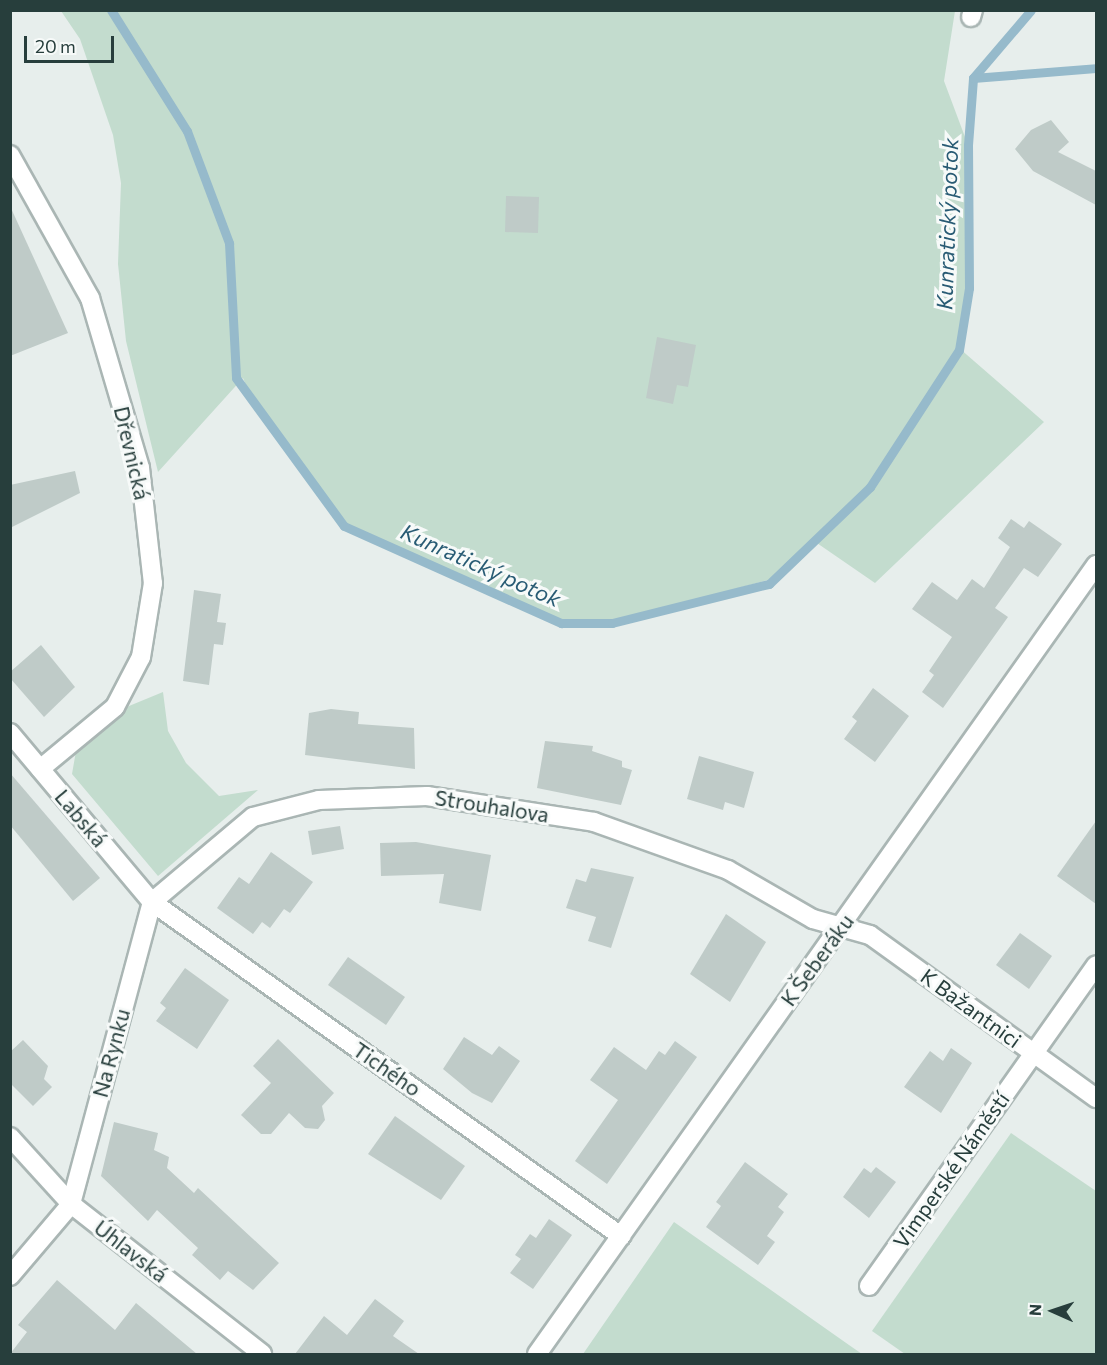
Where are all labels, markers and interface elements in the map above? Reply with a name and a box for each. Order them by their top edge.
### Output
scale bar [27,24,117,62]
text: 20 m [35,35,76,57]
water label: Kunratický potok [931,137,963,311]
street label: Dřevnická [109,404,155,502]
water label: Kunratický potok [397,518,565,612]
street label: Labská [50,784,112,852]
street label: Strouhalova [433,785,551,827]
street label: K Šeberáku [775,909,859,1011]
street label: K Bažantnici [916,963,1026,1053]
street label: Na Rynku [87,1006,135,1100]
street label: Tichého [348,1037,426,1101]
street label: Vimperské Náměstí [888,1087,1014,1253]
street label: Úhlavská [89,1215,173,1287]
north arrow [1023,1281,1083,1341]
text: N [1025,1304,1044,1317]

